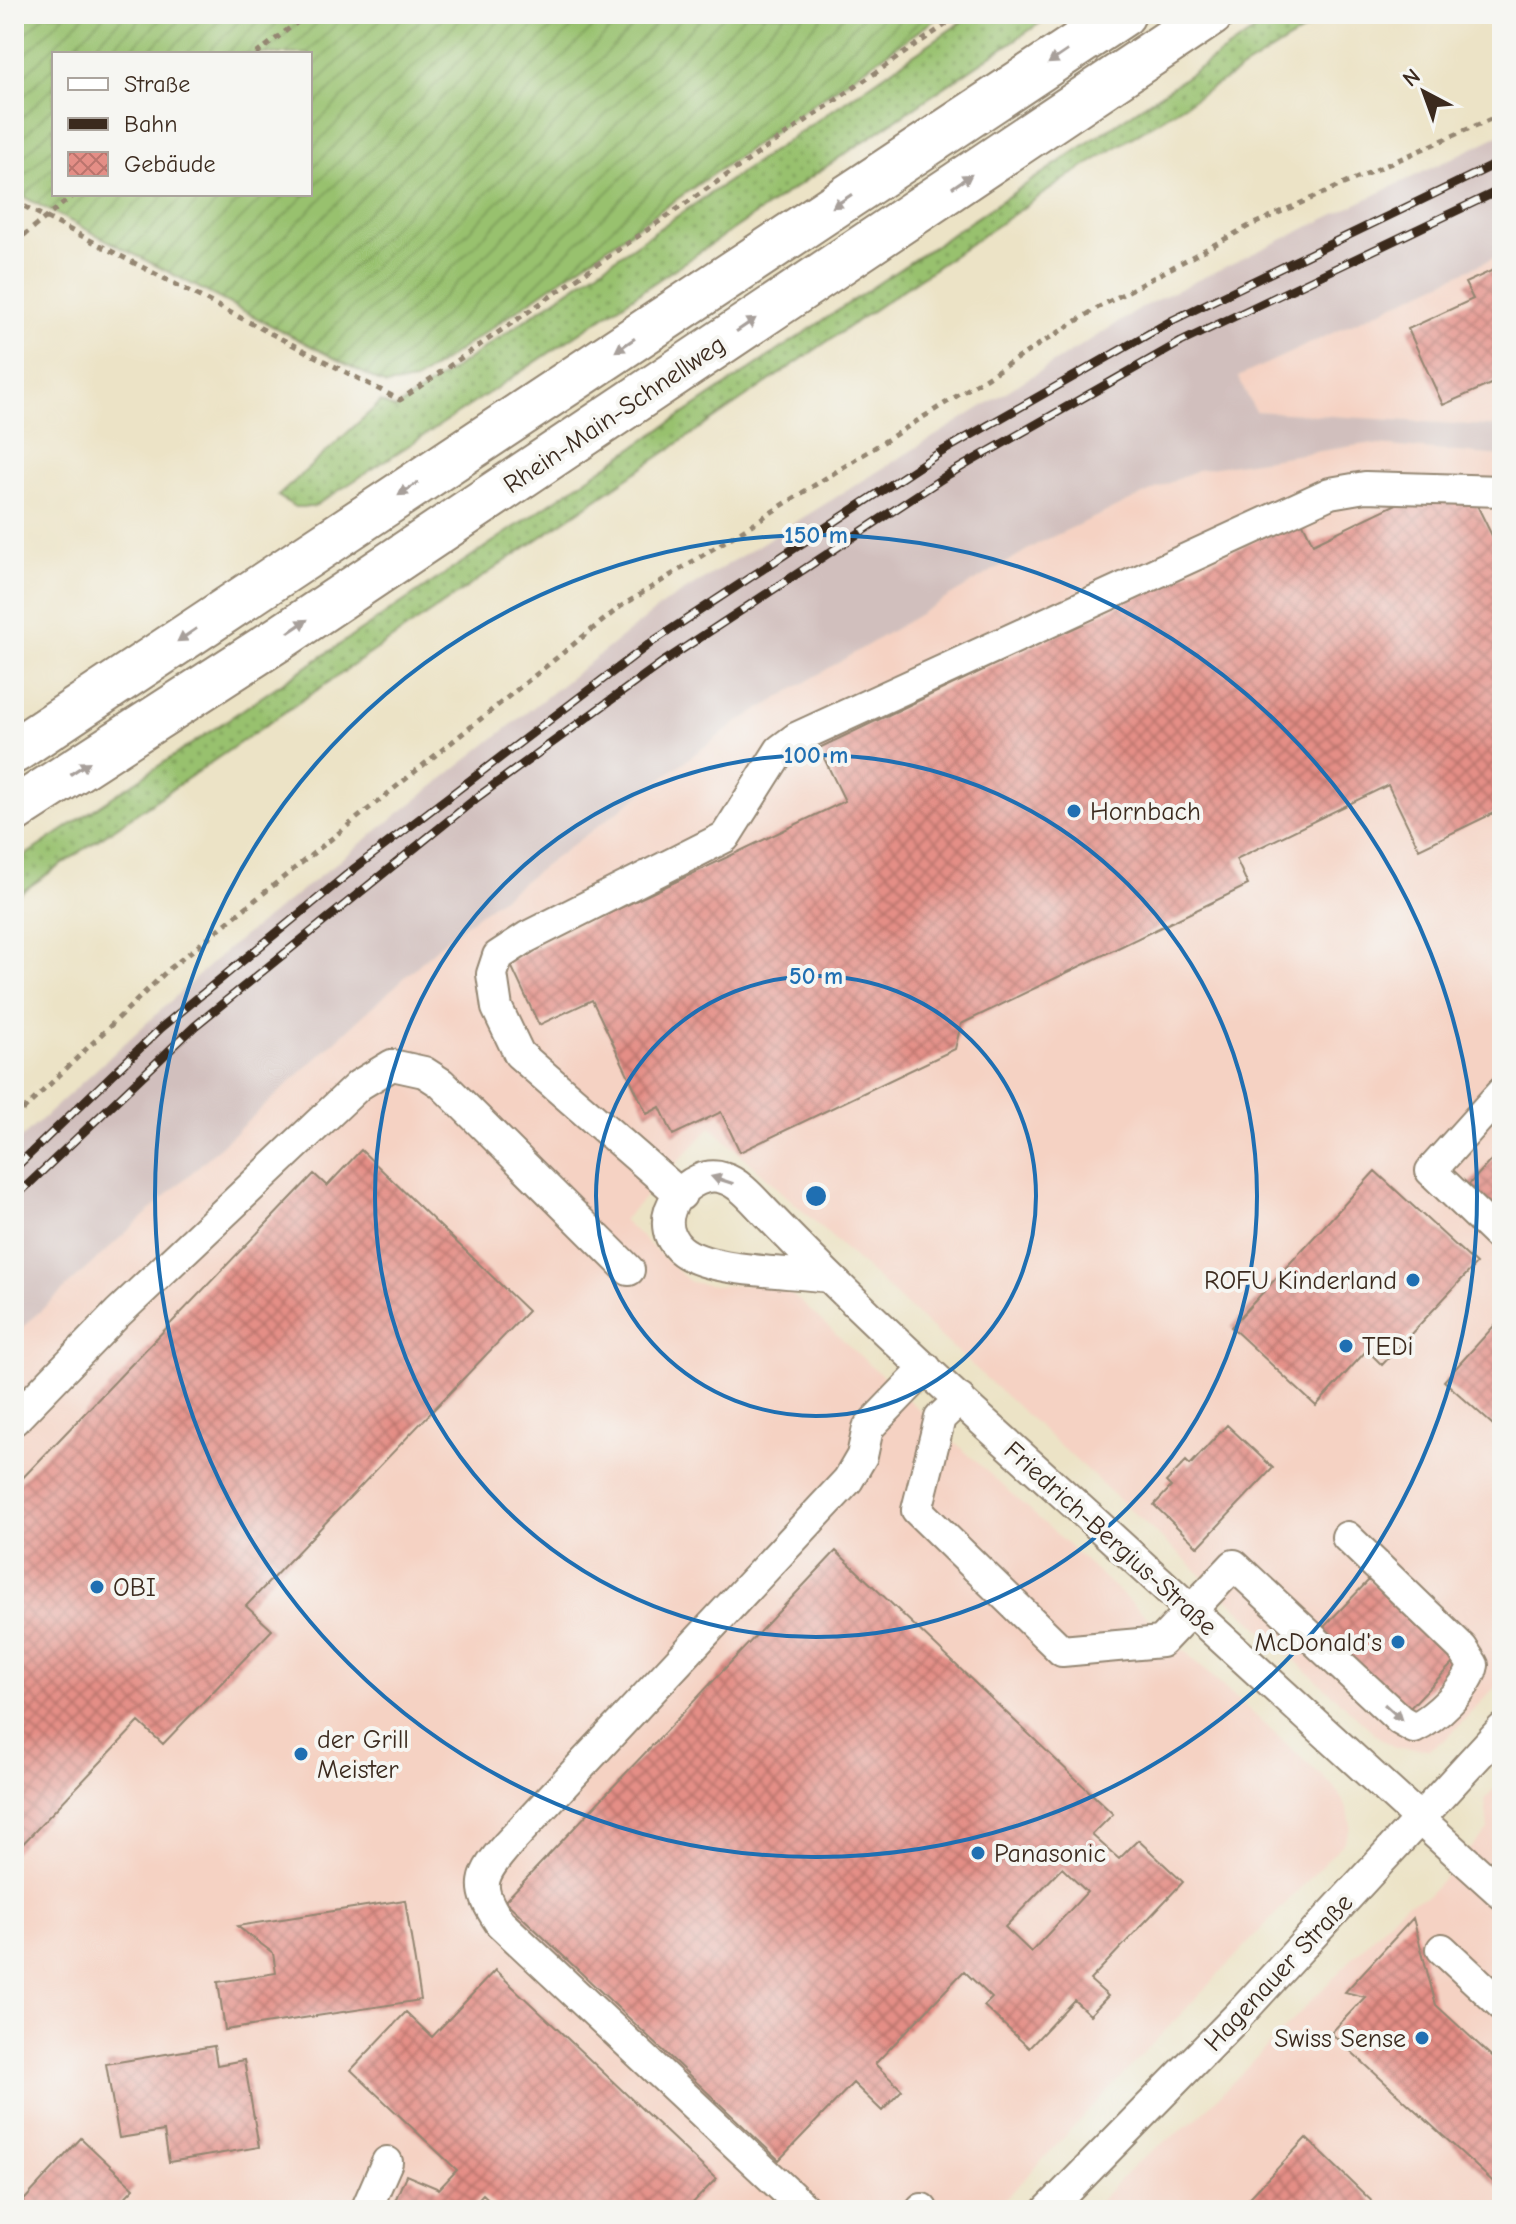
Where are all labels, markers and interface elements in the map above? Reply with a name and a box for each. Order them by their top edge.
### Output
one-way arrow [1048,50,1069,65]
legend [52,52,312,196]
north arrow [1384,52,1464,132]
text: N [1398,63,1425,92]
text: Straße [124,70,190,98]
text: Bahn [124,110,177,138]
text: Gebäude [124,150,215,178]
one-way arrow [951,174,973,188]
one-way arrow [831,193,852,208]
one-way arrow [735,319,757,333]
street label: Rhein-Main-Schnellweg [498,330,731,500]
one-way arrow [614,337,636,352]
one-way arrow [398,481,419,496]
text: 150 m [784,521,848,549]
one-way arrow [287,619,308,634]
one-way arrow [177,628,198,643]
text: 100 m [784,741,848,769]
one-way arrow [69,760,90,775]
place label: Hornbach [1090,797,1201,827]
marker: Hornbach [1065,802,1083,820]
text: 50 m [789,962,843,990]
one-way arrow [710,1173,734,1186]
centre of rings [802,1182,830,1210]
place label: ROFU Kinderland [1204,1266,1397,1296]
marker: ROFU Kinderland [1404,1271,1422,1289]
place label: TEDi [1362,1332,1414,1362]
marker: TEDi [1337,1337,1355,1355]
street label: Friedrich-Bergius-Straße [998,1435,1223,1642]
place label: OBI [113,1573,156,1603]
marker: OBI [88,1578,106,1596]
place label: McDonald's [1254,1628,1382,1658]
marker: McDonald's [1389,1633,1407,1651]
one-way arrow [1382,1703,1402,1720]
place label: der Grill Meister [317,1725,409,1785]
marker: der Grill Meister [292,1745,310,1763]
place label: Panasonic [994,1839,1106,1869]
marker: Panasonic [969,1844,987,1862]
street label: Hagenauer Straße [1198,1888,1359,2057]
place label: Swiss Sense [1274,2024,1406,2054]
marker: Swiss Sense [1413,2029,1431,2047]

